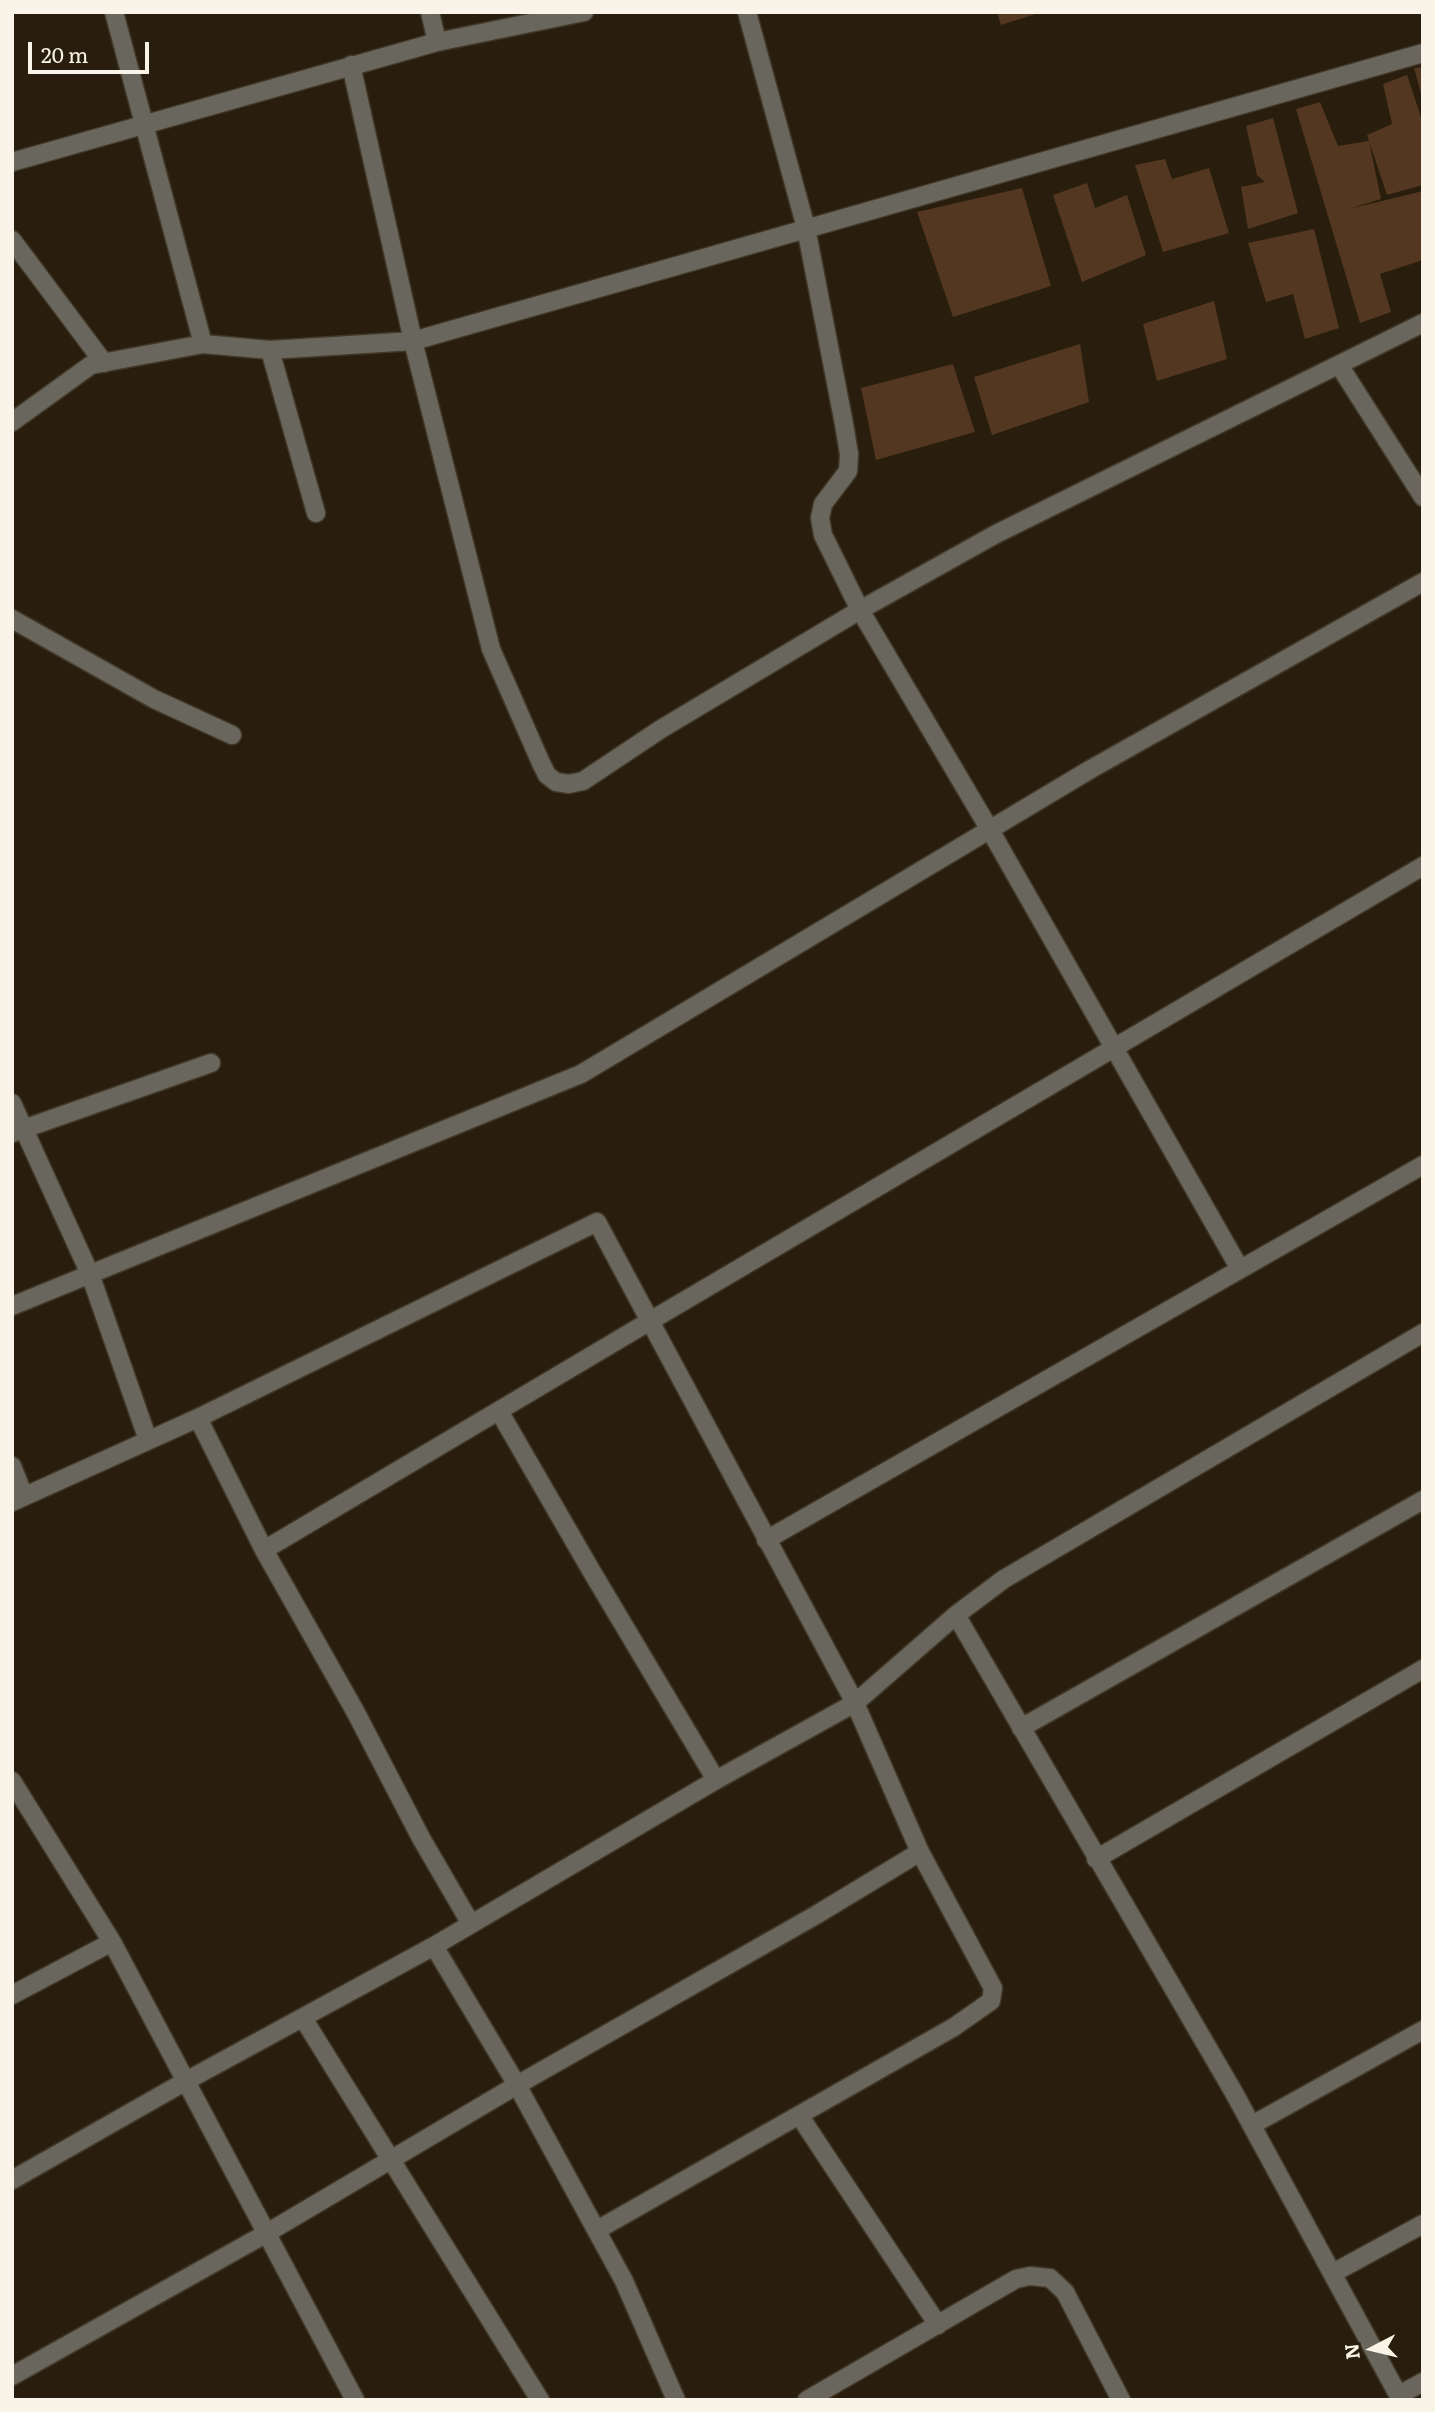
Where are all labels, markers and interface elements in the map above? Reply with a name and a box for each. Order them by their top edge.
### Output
scale bar [32,28,152,72]
text: 20 m [41,38,88,69]
north arrow [1337,2314,1407,2384]
text: N [1336,2342,1366,2361]

